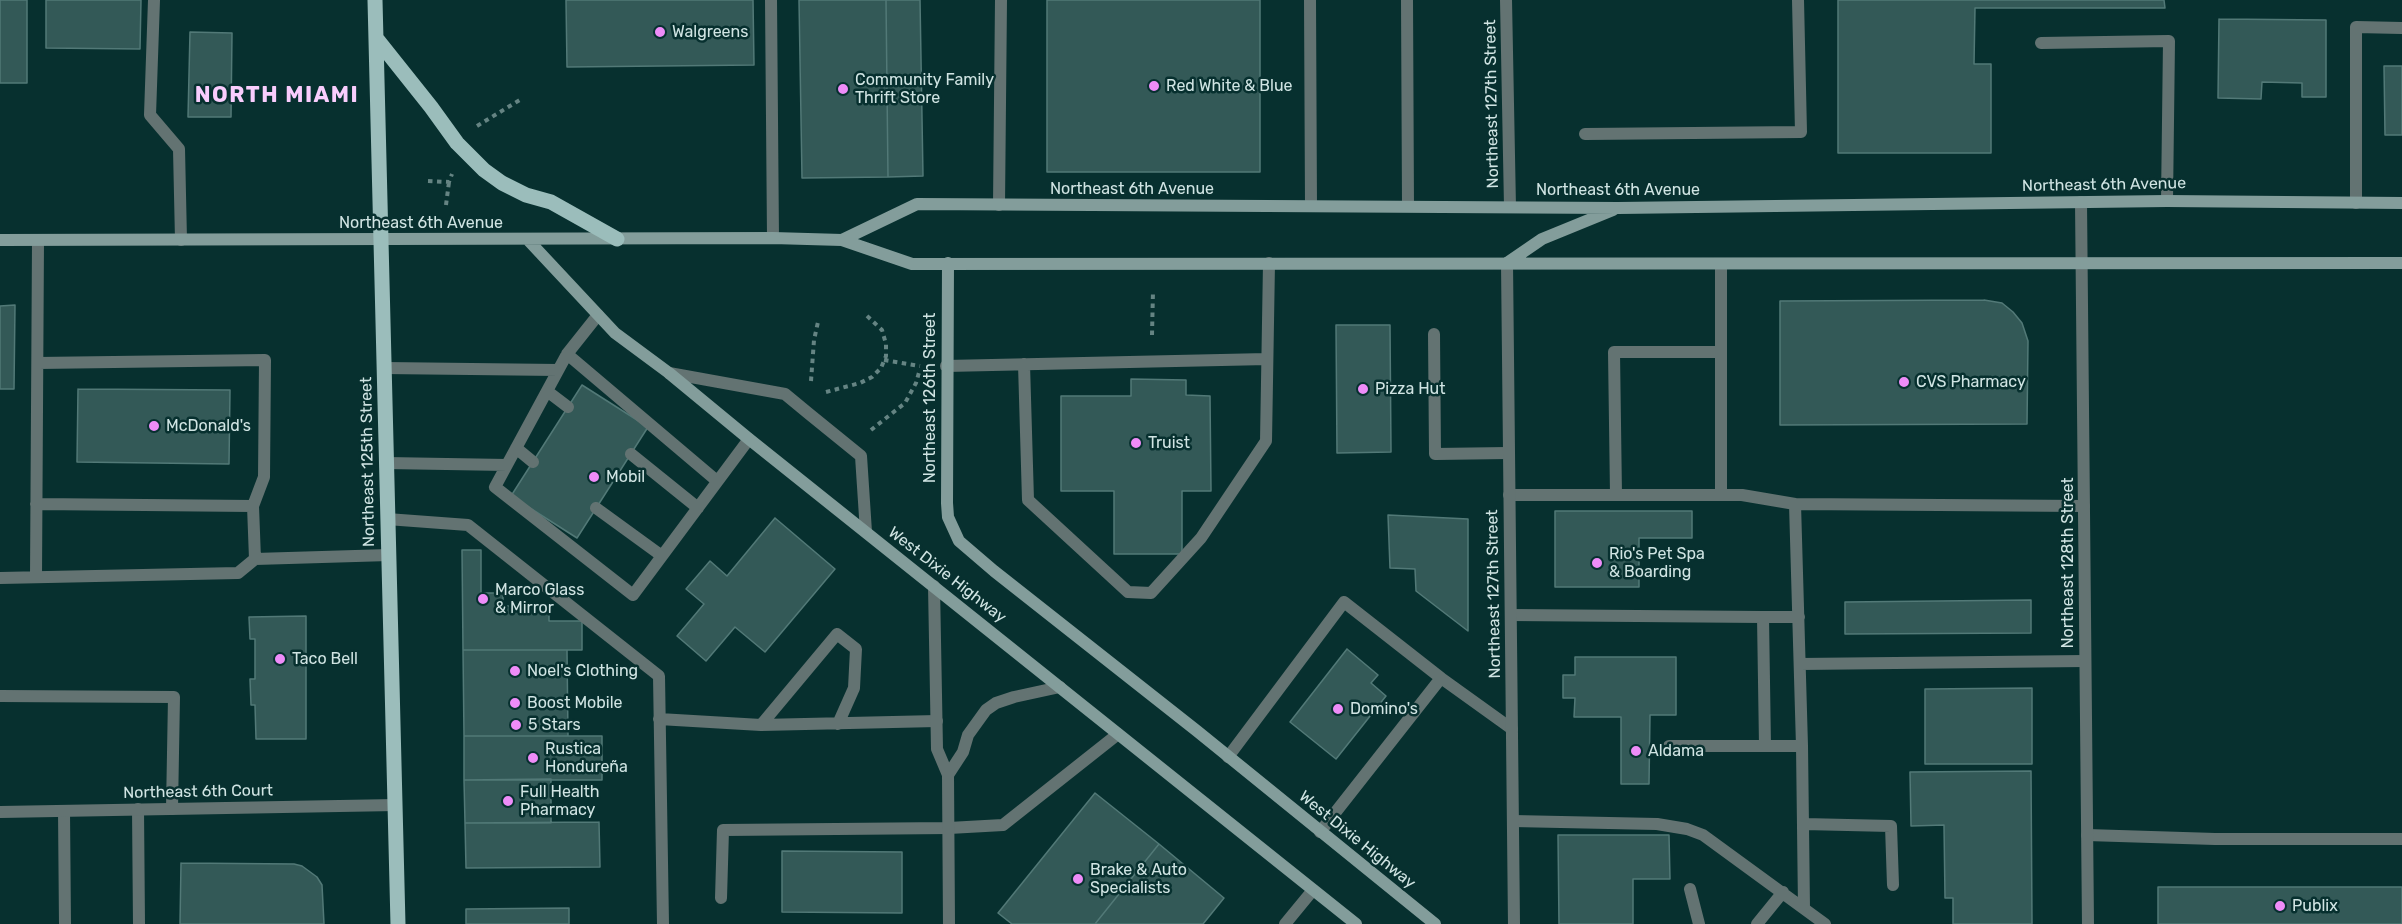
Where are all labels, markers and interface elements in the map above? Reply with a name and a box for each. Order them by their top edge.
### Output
street label: Northeast 127th Street [1481,19,1503,189]
place label: Walgreens [672,22,748,42]
marker: Walgreens [653,25,667,39]
place label: Community Family Thrift Store [855,70,994,108]
place label: Red White & Blue [1166,76,1293,96]
marker: Red White & Blue [1147,79,1161,93]
marker: Community Family Thrift Store [836,82,850,96]
district label: NORTH MIAMI [195,83,359,109]
street label: Northeast 6th Avenue [2022,174,2186,196]
street label: Northeast 6th Avenue [1050,179,1214,199]
street label: Northeast 6th Avenue [1536,180,1700,200]
street label: Northeast 6th Avenue [339,213,503,233]
street label: Northeast 126th Street [920,313,940,483]
place label: CVS Pharmacy [1916,372,2026,392]
marker: CVS Pharmacy [1897,375,1911,389]
street label: Northeast 125th Street [357,377,379,547]
place label: Pizza Hut [1375,379,1445,399]
marker: Pizza Hut [1356,382,1370,396]
place label: McDonald's [166,416,251,436]
marker: McDonald's [147,419,161,433]
place label: Truist [1148,433,1190,453]
marker: Truist [1129,436,1143,450]
place label: Mobil [606,467,645,487]
marker: Mobil [587,470,601,484]
street label: Northeast 128th Street [2058,477,2078,649]
street label: Northeast 127th Street [1483,509,1505,679]
street label: West Dixie Highway [884,523,1010,627]
place label: Rio's Pet Spa & Boarding [1609,544,1705,582]
marker: Rio's Pet Spa & Boarding [1590,556,1604,570]
place label: Marco Glass & Mirror [495,580,584,618]
marker: Marco Glass & Mirror [476,592,490,606]
place label: Taco Bell [292,649,358,669]
marker: Taco Bell [273,652,287,666]
place label: Noel's Clothing [527,661,638,681]
marker: Noel's Clothing [508,664,522,678]
place label: Boost Mobile [527,693,623,713]
marker: Boost Mobile [508,696,522,710]
place label: Domino's [1350,699,1418,719]
marker: Domino's [1331,702,1345,716]
place label: 5 Stars [528,715,581,735]
marker: 5 Stars [509,718,523,732]
place label: Rustica Hondureña [545,739,628,777]
place label: Aldama [1648,741,1704,761]
marker: Aldama [1629,744,1643,758]
marker: Rustica Hondureña [526,751,540,765]
street label: Northeast 6th Court [123,781,273,803]
place label: Full Health Pharmacy [520,782,600,820]
street label: West Dixie Highway [1295,787,1419,893]
marker: Full Health Pharmacy [501,794,515,808]
place label: Brake & Auto Specialists [1090,860,1187,898]
marker: Brake & Auto Specialists [1071,872,1085,886]
place label: Publix [2292,896,2338,916]
marker: Publix [2273,899,2287,913]

